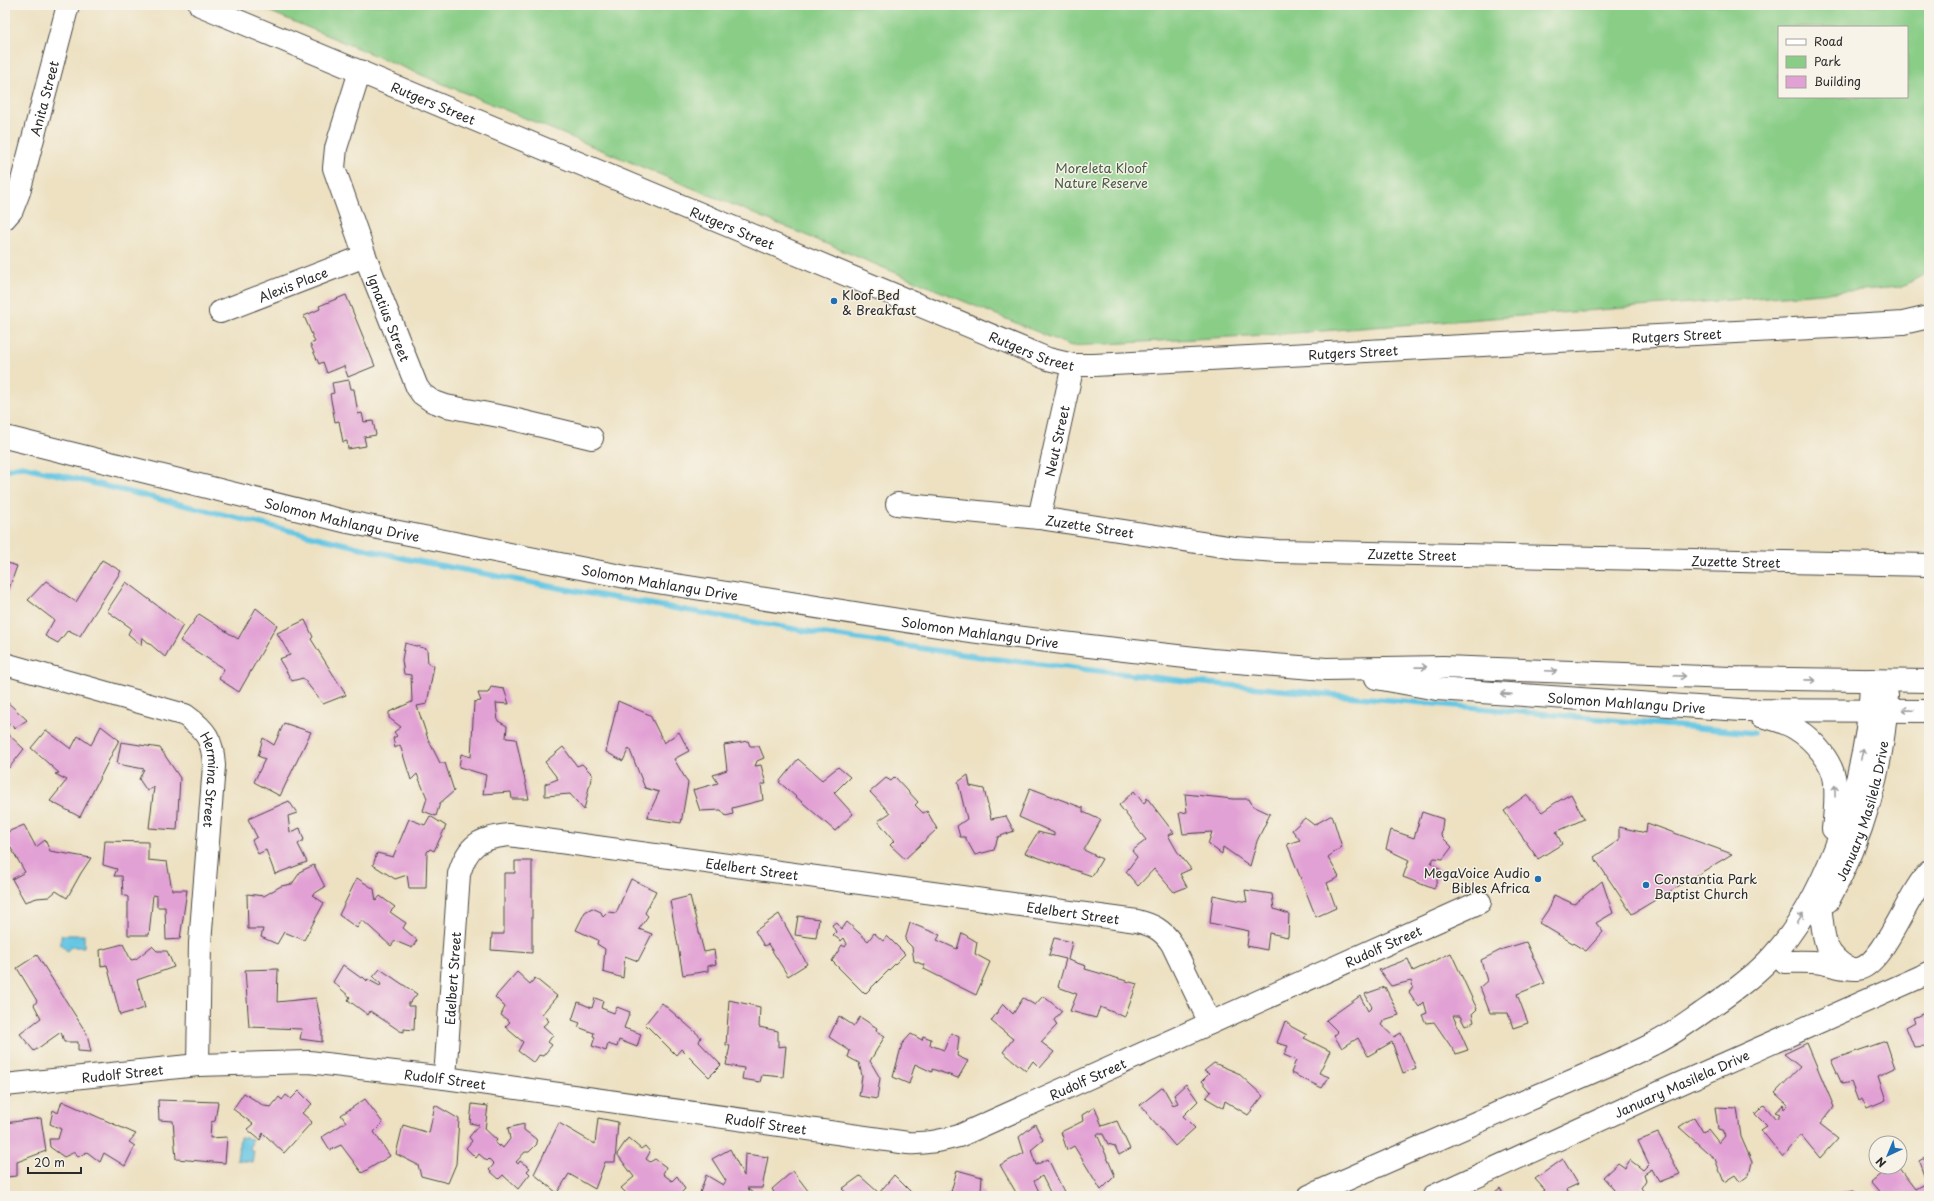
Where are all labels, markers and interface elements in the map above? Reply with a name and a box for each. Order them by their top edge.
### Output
legend [1778,26,1908,98]
text: Road [1814,32,1843,50]
text: Park [1814,52,1841,70]
street label: Anita Street [25,58,63,138]
text: Building [1814,72,1861,90]
street label: Rutgers Street [388,76,479,129]
park label: Moreleta Kloof Nature Reserve [1054,158,1148,192]
street label: Rutgers Street [687,201,778,253]
street label: Alexis Place [255,262,330,306]
street label: Ignatius Street [363,271,415,364]
place label: Kloof Bed & Breakfast [842,285,916,319]
marker: Kloof Bed & Breakfast [829,296,839,306]
street label: Rutgers Street [1631,323,1722,347]
street label: Rutgers Street [986,326,1077,375]
street label: Rutgers Street [1308,340,1398,363]
street label: Neut Street [1039,404,1073,478]
street label: Solomon Mahlangu Drive [263,492,421,545]
street label: Zuzette Street [1044,510,1135,542]
street label: Zuzette Street [1367,543,1457,564]
street label: Zuzette Street [1691,550,1781,571]
street label: Solomon Mahlangu Drive [580,559,740,604]
street label: Solomon Mahlangu Drive [900,611,1060,652]
one-way arrow [1414,664,1427,671]
one-way arrow [1544,668,1557,675]
one-way arrow [1673,673,1686,680]
one-way arrow [1803,676,1816,684]
street label: Solomon Mahlangu Drive [1547,687,1706,717]
one-way arrow [1500,690,1513,697]
one-way arrow [1902,706,1915,714]
street label: Hermina Street [197,728,224,828]
street label: January Masilela Drive [1831,739,1892,884]
one-way arrow [1858,748,1866,761]
one-way arrow [1831,785,1839,798]
street label: Edelbert Street [705,853,800,884]
place label: MegaVoice Audio Bibles Africa [1424,863,1531,897]
place label: Constantia Park Baptist Church [1654,869,1757,903]
marker: MegaVoice Audio Bibles Africa [1533,874,1543,884]
marker: Constantia Park Baptist Church [1641,880,1651,890]
street label: Edelbert Street [1026,897,1121,928]
one-way arrow [1797,912,1805,924]
street label: Rudolf Street [1342,920,1424,971]
street label: Edelbert Street [439,931,465,1025]
street label: January Masilela Drive [1611,1045,1752,1122]
street label: Rudolf Street [1046,1053,1129,1104]
street label: Rudolf Street [80,1059,164,1087]
street label: Rudolf Street [403,1064,487,1093]
street label: Rudolf Street [724,1108,808,1138]
north arrow [1868,1135,1908,1175]
scale bar [28,1149,81,1175]
text: 20 m [34,1153,65,1171]
text: N [1871,1153,1890,1172]

